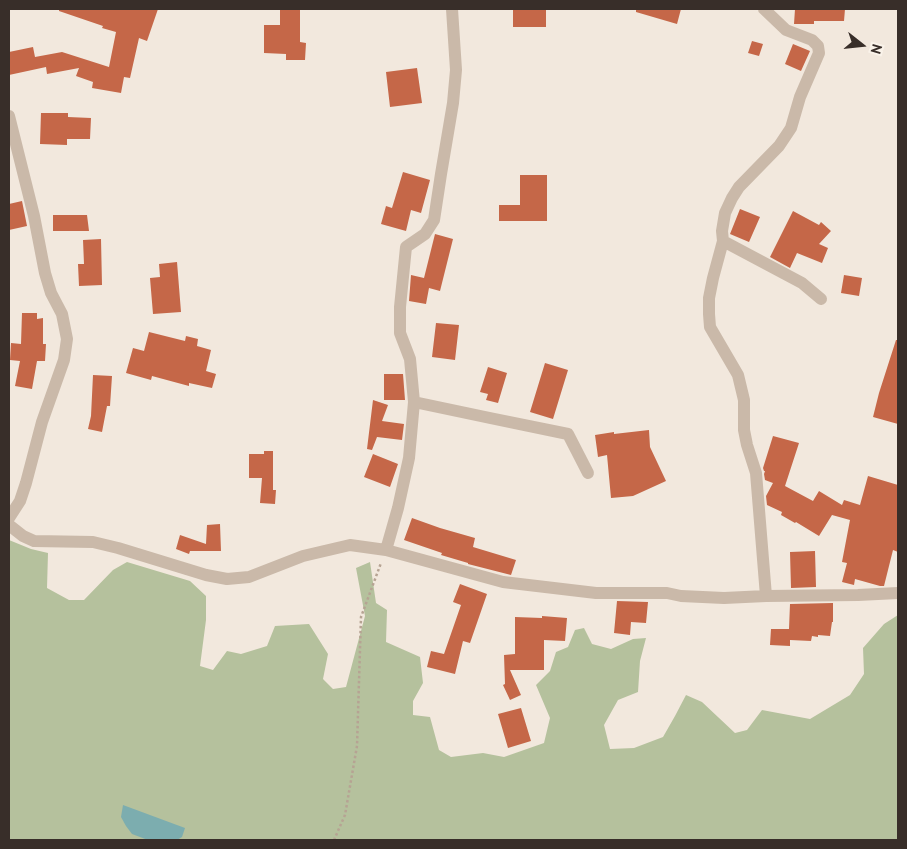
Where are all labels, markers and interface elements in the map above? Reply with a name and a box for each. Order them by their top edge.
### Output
north arrow [837,20,887,70]
text: N [867,42,886,56]

